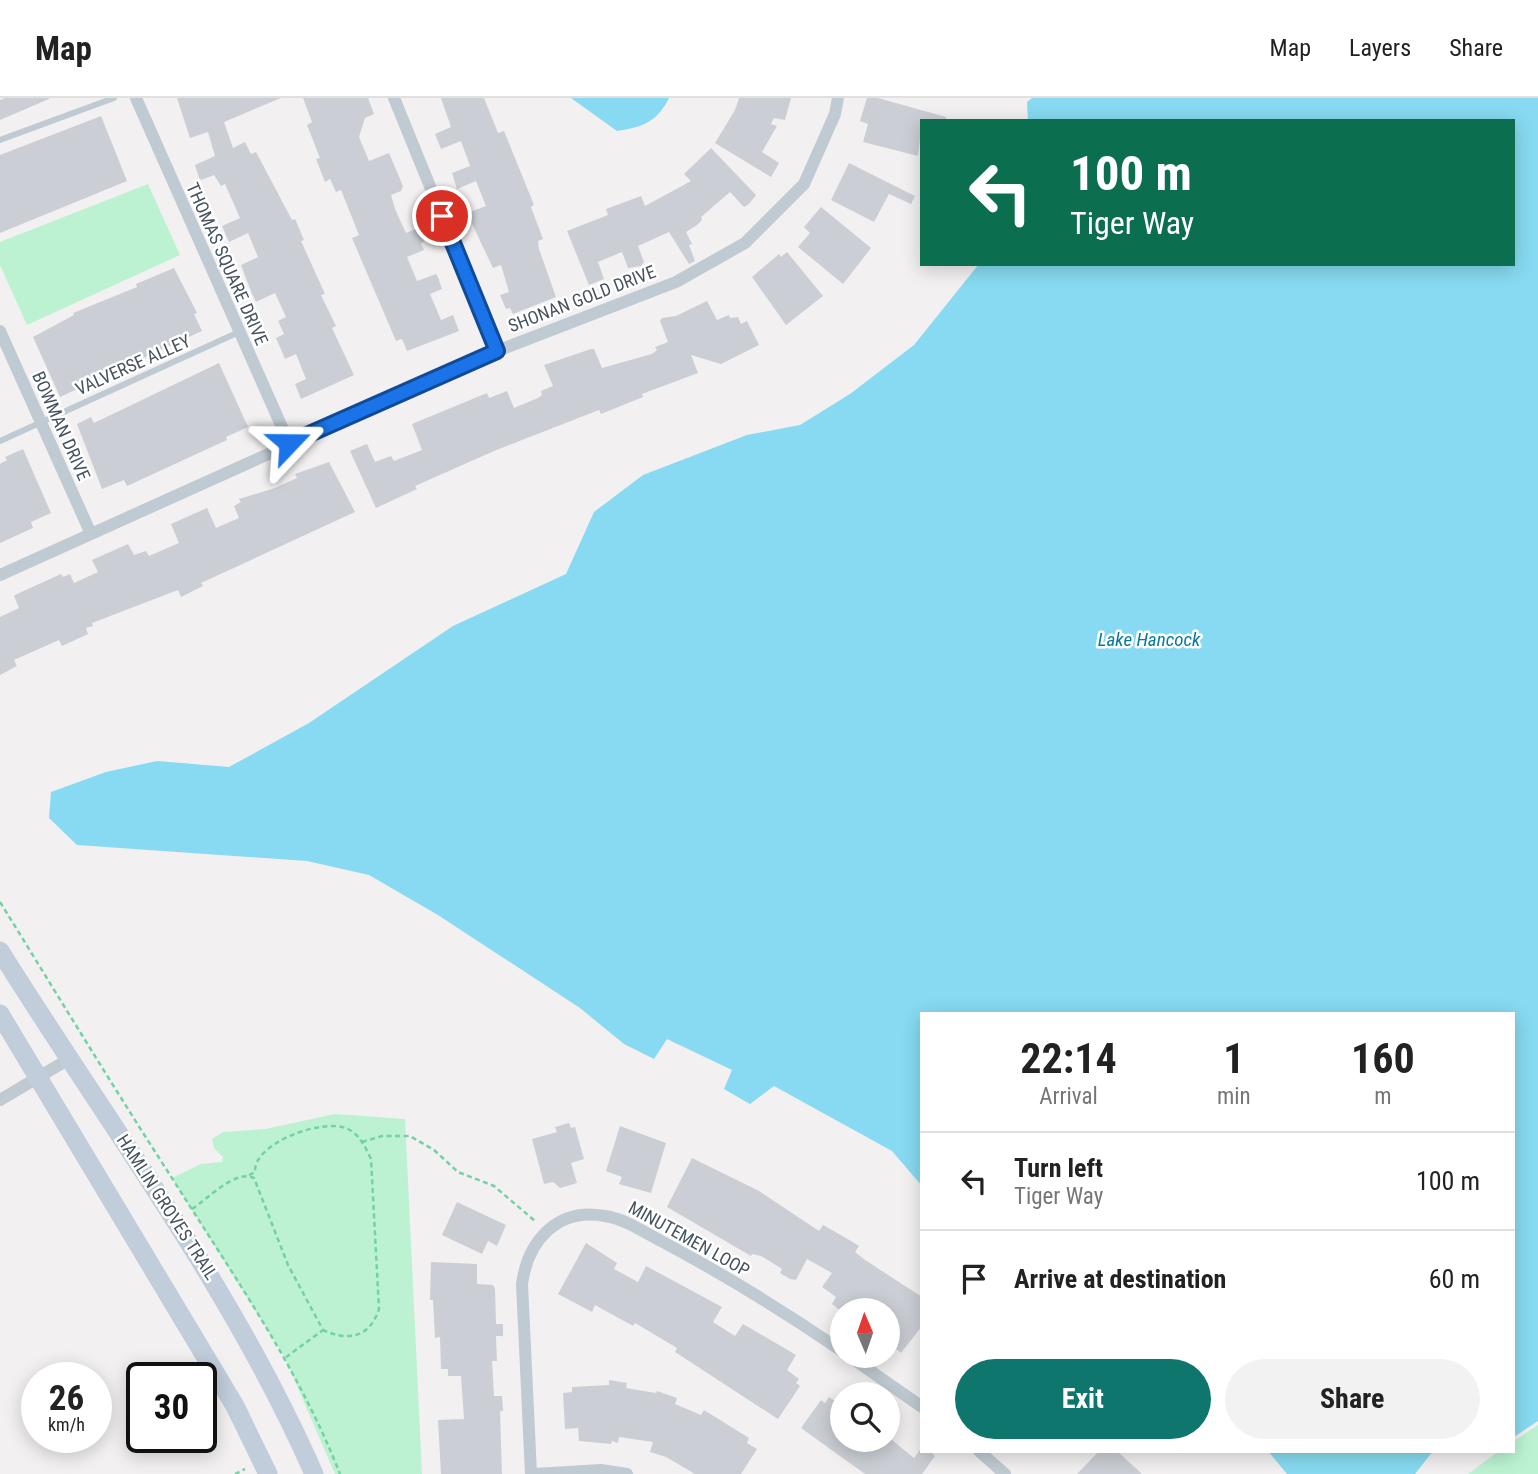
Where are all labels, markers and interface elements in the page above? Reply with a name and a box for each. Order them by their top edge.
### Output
text: Map [35,29,92,68]
text: Map [1270,34,1311,62]
text: Layers [1349,34,1411,62]
text: Share [1449,34,1503,62]
text: 100 m [1070,145,1192,202]
icon: left [955,147,1046,238]
street label: THOMAS SQUARE DRIVE [182,179,273,348]
pin [412,186,472,246]
icon: arrive [423,197,461,235]
text: Tiger Way [1070,204,1194,242]
street label: SHONAN GOLD DRIVE [505,261,658,336]
street label: VALVERSE ALLEY [72,330,194,399]
street label: BOWMAN DRIVE [28,368,95,484]
position arrow [252,406,326,480]
water label: Lake Hancock [1098,628,1201,651]
text: 22:14 [1020,1034,1117,1083]
text: 1 [1223,1034,1244,1083]
text: 160 [1351,1034,1415,1083]
text: Arrival [1039,1083,1098,1110]
text: min [1217,1083,1251,1110]
text: m [1374,1083,1391,1110]
street label: HAMLIN GROVES TRAIL [113,1130,222,1284]
text: Turn left [1014,1153,1103,1183]
icon: left [955,1162,993,1200]
text: 100 m [1416,1166,1480,1196]
text: Tiger Way [1014,1183,1103,1210]
street label: MINUTEMEN LOOP [625,1197,753,1281]
icon: arrive [955,1260,993,1298]
text: Arrive at destination [1014,1264,1226,1294]
text: 60 m [1429,1264,1480,1294]
north arrow [830,1298,900,1368]
map controls [830,1298,900,1452]
button: Exit [955,1359,1211,1439]
button: Share [1225,1359,1480,1439]
speed limit sign: 30 [126,1362,217,1453]
text: 26 [49,1378,84,1419]
button: search [830,1382,900,1452]
text: km/h [48,1414,85,1435]

